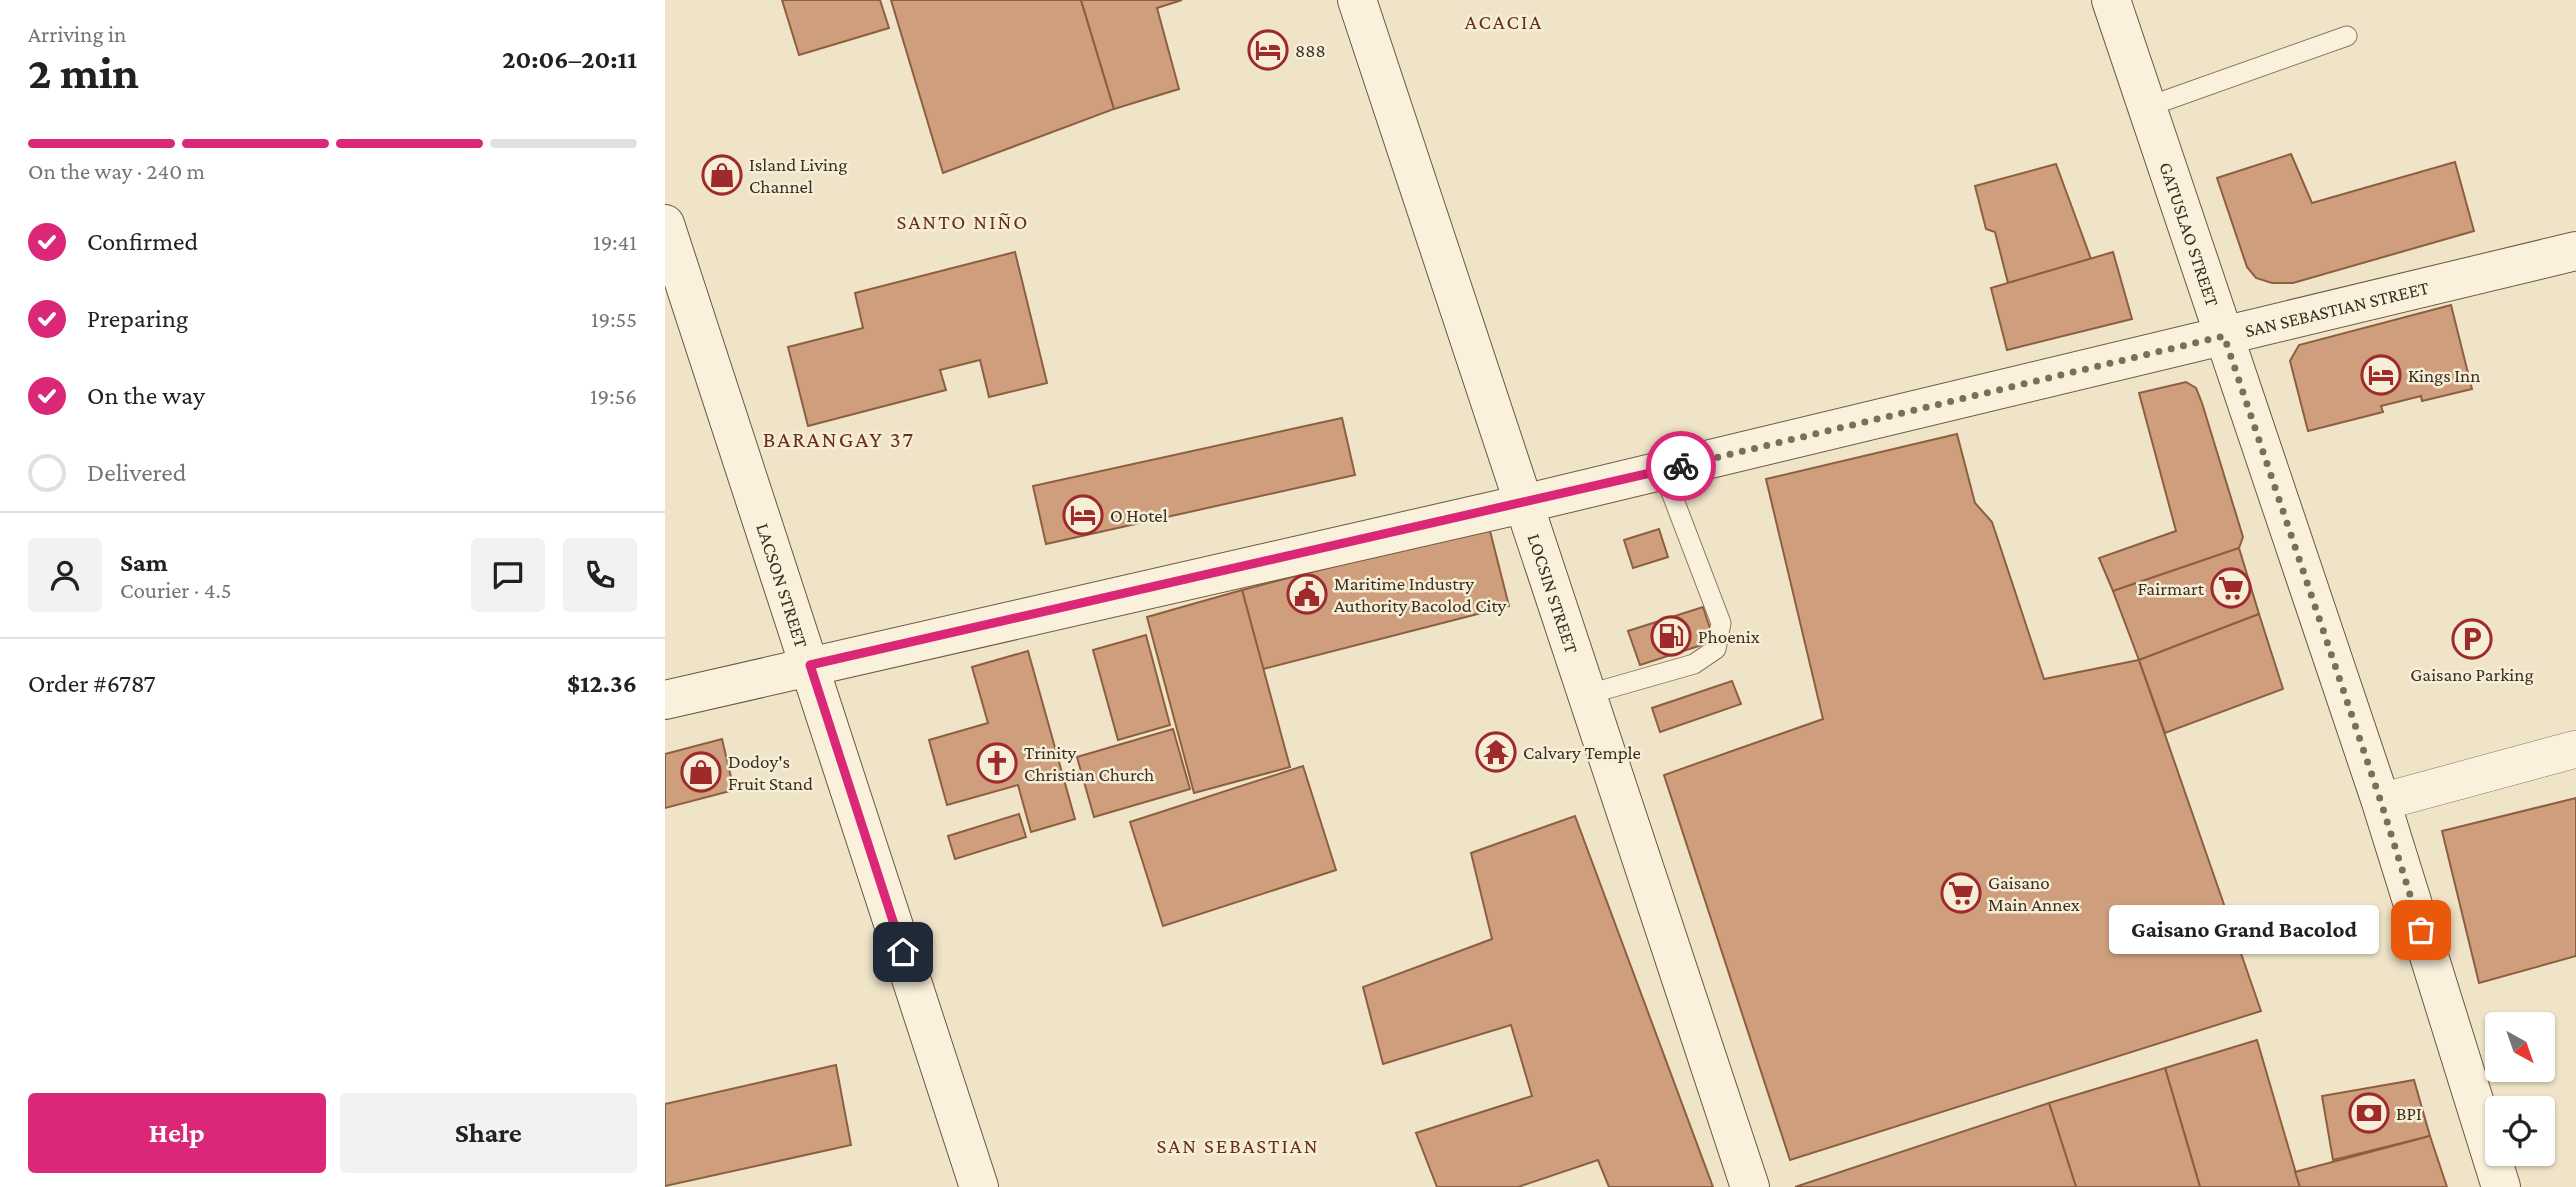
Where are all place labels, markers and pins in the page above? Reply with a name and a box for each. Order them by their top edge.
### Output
hotel icon: 888 [1247,29,1289,71]
place label: 888 [1295,40,1326,61]
shop icon: Island Living Channel [701,154,743,196]
place label: Island Living Channel [749,154,847,197]
hotel icon: Kings Inn [2360,354,2402,396]
place label: Kings Inn [2408,365,2480,386]
hotel icon: O Hotel [1062,494,1104,536]
place label: O Hotel [1110,505,1168,526]
supermarket icon: Fairmart [2210,567,2252,609]
public building icon: Maritime Industry Authority Bacolod City [1286,573,1328,615]
place label: Maritime Industry Authority Bacolod City [1334,573,1507,616]
place label: Fairmart [2137,578,2205,599]
fuel station icon: Phoenix [1650,615,1692,657]
parking icon: Gaisano Parking [2451,618,2493,660]
place label: Phoenix [1698,626,1760,647]
place label: Gaisano Parking [2410,664,2534,685]
temple icon: Calvary Temple [1475,731,1517,773]
church icon: Trinity Christian Church [976,742,1018,784]
place label: Trinity Christian Church [1024,742,1154,785]
place label: Calvary Temple [1523,742,1641,763]
shop icon: Dodoy's Fruit Stand [680,751,722,793]
place label: Dodoy's Fruit Stand [728,751,813,794]
supermarket icon: Gaisano Main Annex [1940,872,1982,914]
place label: Gaisano Main Annex [1988,872,2080,915]
pin [2391,900,2451,960]
callout: Gaisano Grand Bacolod [2109,906,2379,954]
pin [873,922,933,982]
bank icon: BPI [2348,1092,2390,1134]
place label: BPI [2396,1103,2422,1124]

